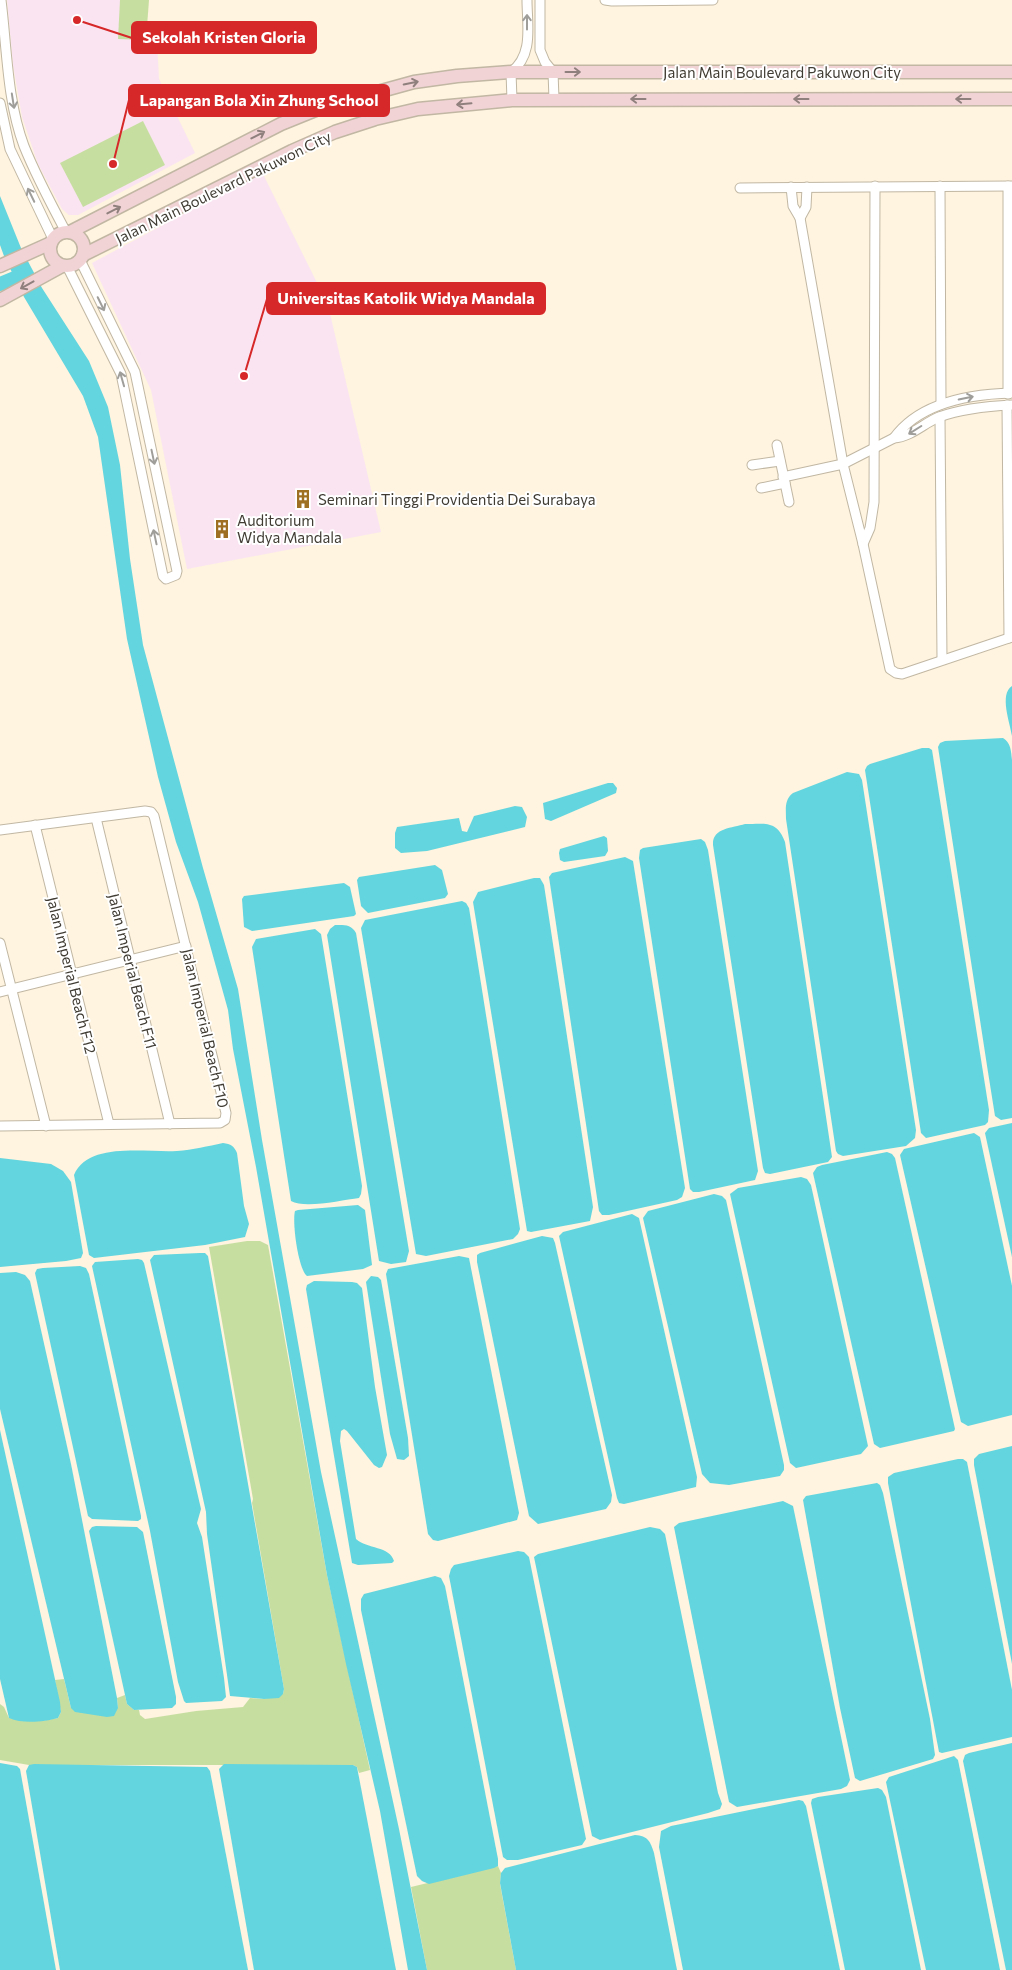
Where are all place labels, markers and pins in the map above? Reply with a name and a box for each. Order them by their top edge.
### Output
callout: Sekolah Kristen Gloria [132,22,316,53]
callout: Lapangan Bola Xin Zhung School [129,85,389,116]
callout: Universitas Katolik Widya Mandala [267,283,545,314]
building icon: Seminari Tinggi Providentia Dei Surabaya [292,488,314,510]
place label: Seminari Tinggi Providentia Dei Surabaya [318,490,596,508]
place label: Auditorium Widya Mandala [237,511,342,546]
building icon: Auditorium Widya Mandala [211,518,233,540]

